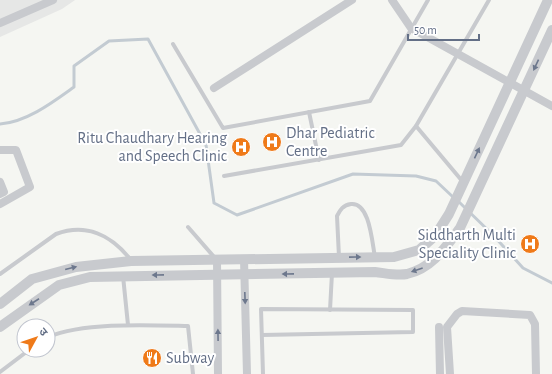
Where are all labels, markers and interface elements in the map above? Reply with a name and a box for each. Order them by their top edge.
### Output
scale bar [408,16,479,42]
text: 50 m [414,24,437,36]
one-way arrow [532,59,539,71]
place label: Dhar Pediatric Centre [286,125,375,159]
place label: Ritu Chaudhary Hearing and Speech Clinic [77,130,227,164]
hospital icon: Dhar Pediatric Centre [261,131,283,153]
hospital icon: Ritu Chaudhary Hearing and Speech Clinic [230,136,252,158]
one-way arrow [474,148,480,159]
place label: Siddharth Multi Speciality Clinic [418,227,516,262]
hospital icon: Siddharth Multi Speciality Clinic [519,233,541,255]
one-way arrow [349,254,362,260]
one-way arrow [65,265,78,271]
one-way arrow [411,267,423,273]
one-way arrow [281,271,294,277]
one-way arrow [152,272,164,279]
one-way arrow [242,292,248,305]
one-way arrow [29,298,39,306]
north arrow [16,318,56,358]
text: उ [37,326,50,338]
one-way arrow [215,328,221,341]
restaurant icon: Subway [141,347,163,369]
place label: Subway [166,350,214,367]

